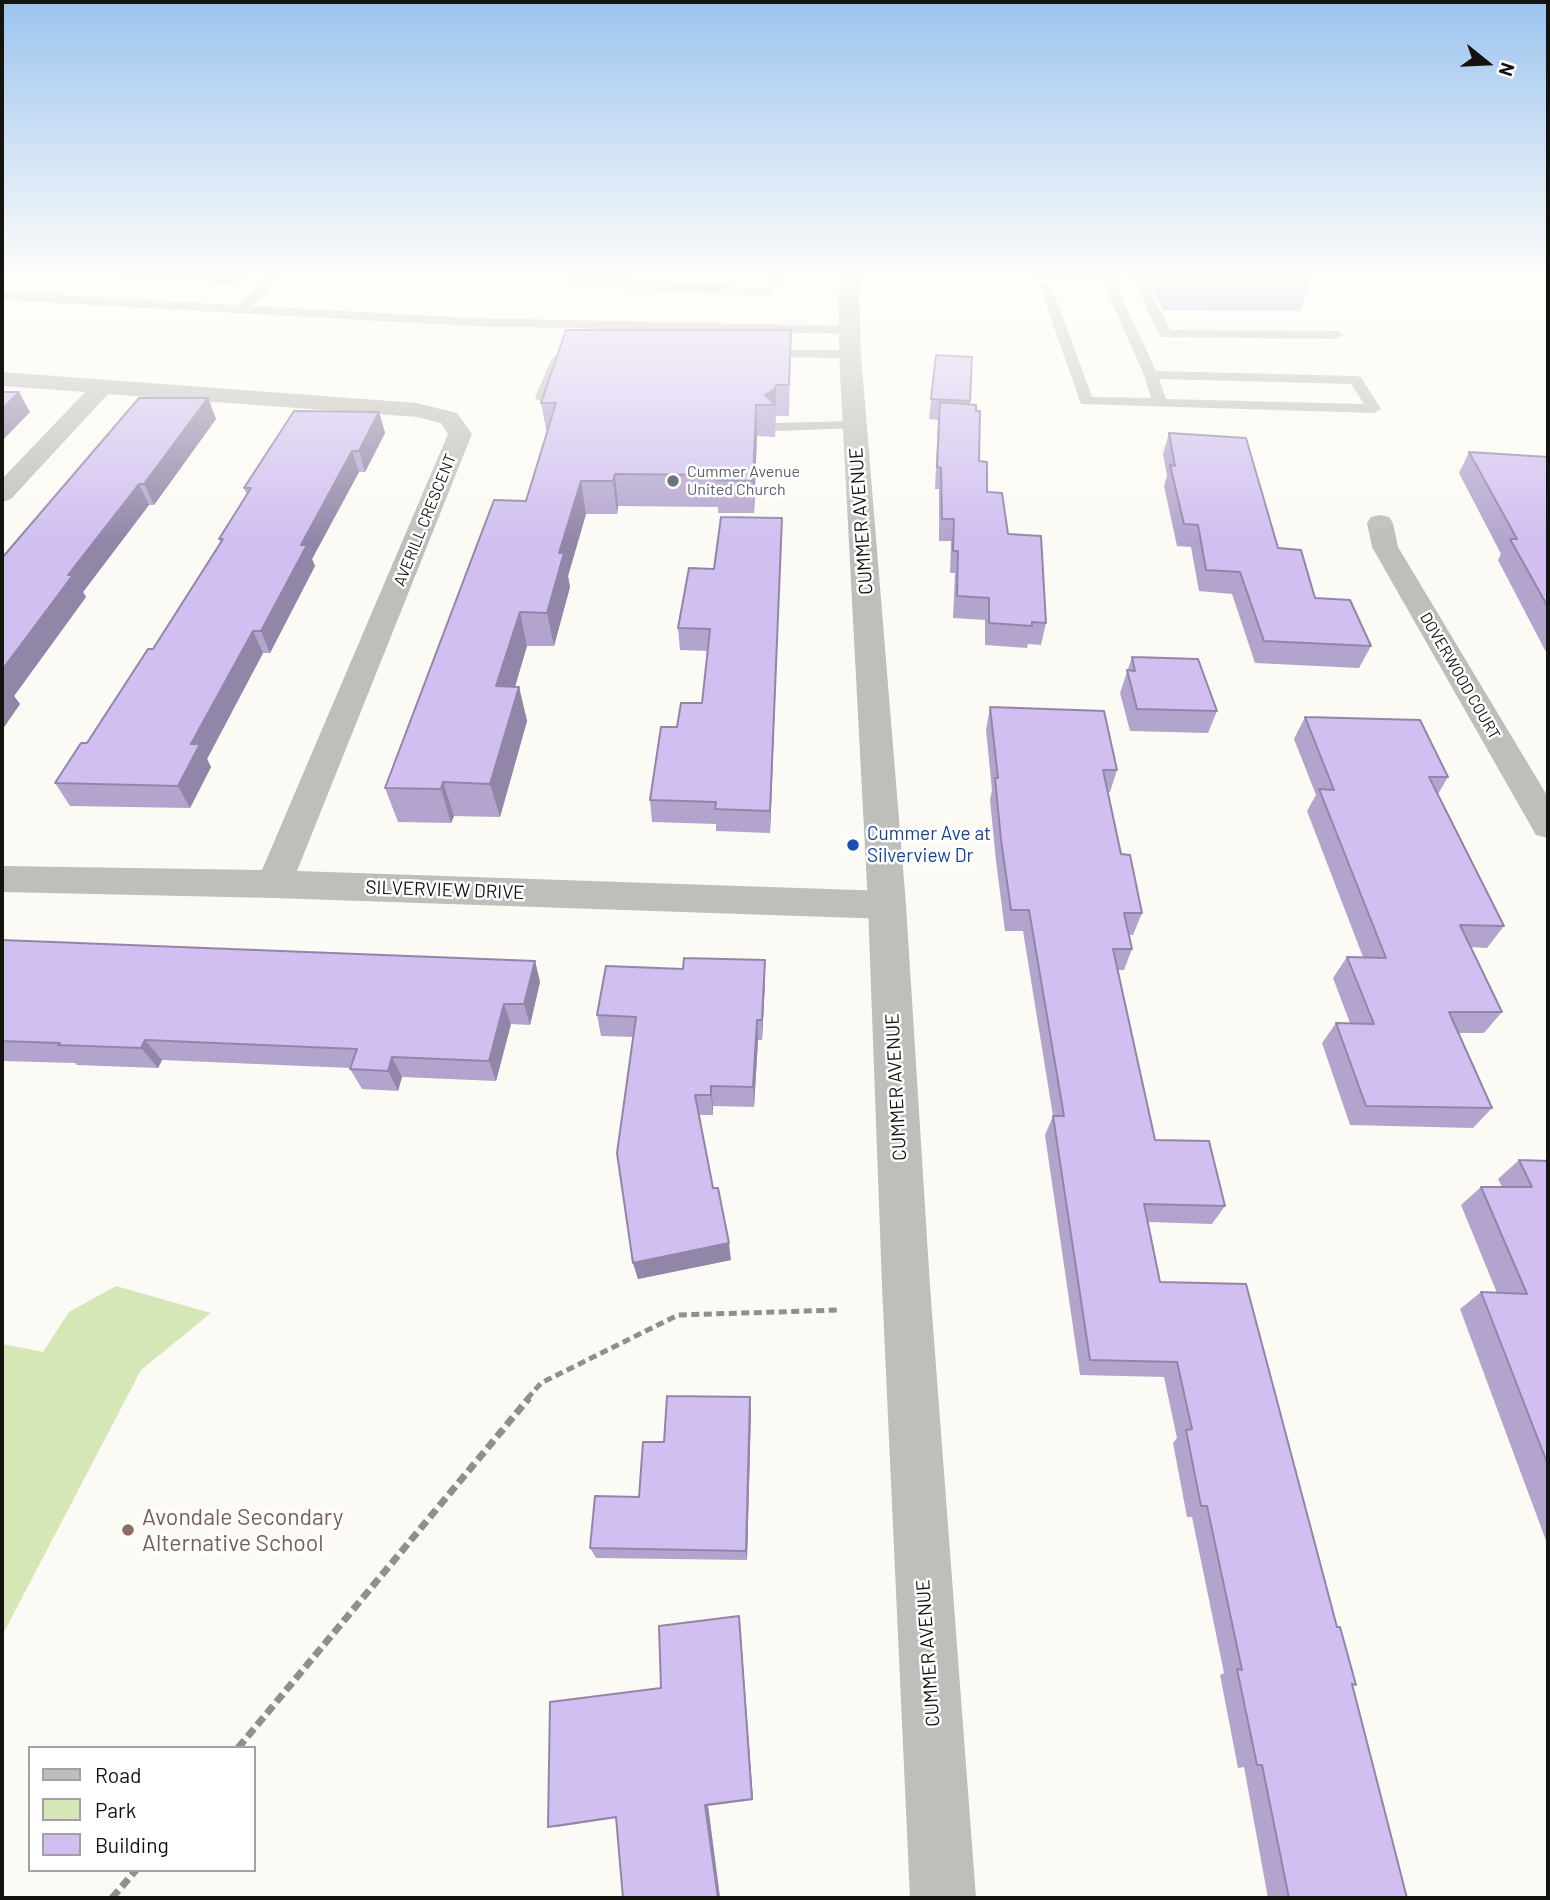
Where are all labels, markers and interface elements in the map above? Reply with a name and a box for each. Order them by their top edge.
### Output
north arrow [1452,28,1522,98]
text: N [1495,60,1520,79]
street label: CUMMER AVENUE [844,447,878,595]
street label: AVERILL CRESCENT [390,451,460,589]
place label: Cummer Avenue United Church [687,462,800,500]
marker: Cummer Avenue United Church [665,473,681,489]
street label: DOVERWOOD COURT [1416,609,1504,743]
place label: Cummer Ave at Silverview Dr [867,823,991,867]
marker: Cummer Ave at Silverview Dr [845,837,861,853]
street label: SILVERVIEW DRIVE [365,876,525,904]
street label: CUMMER AVENUE [881,1013,911,1161]
place label: Avondale Secondary Alternative School [142,1503,343,1557]
marker: Avondale Secondary Alternative School [120,1522,136,1538]
street label: CUMMER AVENUE [911,1579,945,1727]
legend [28,1746,256,1872]
text: Road [95,1762,141,1787]
text: Park [95,1797,136,1822]
text: Building [95,1832,169,1857]

